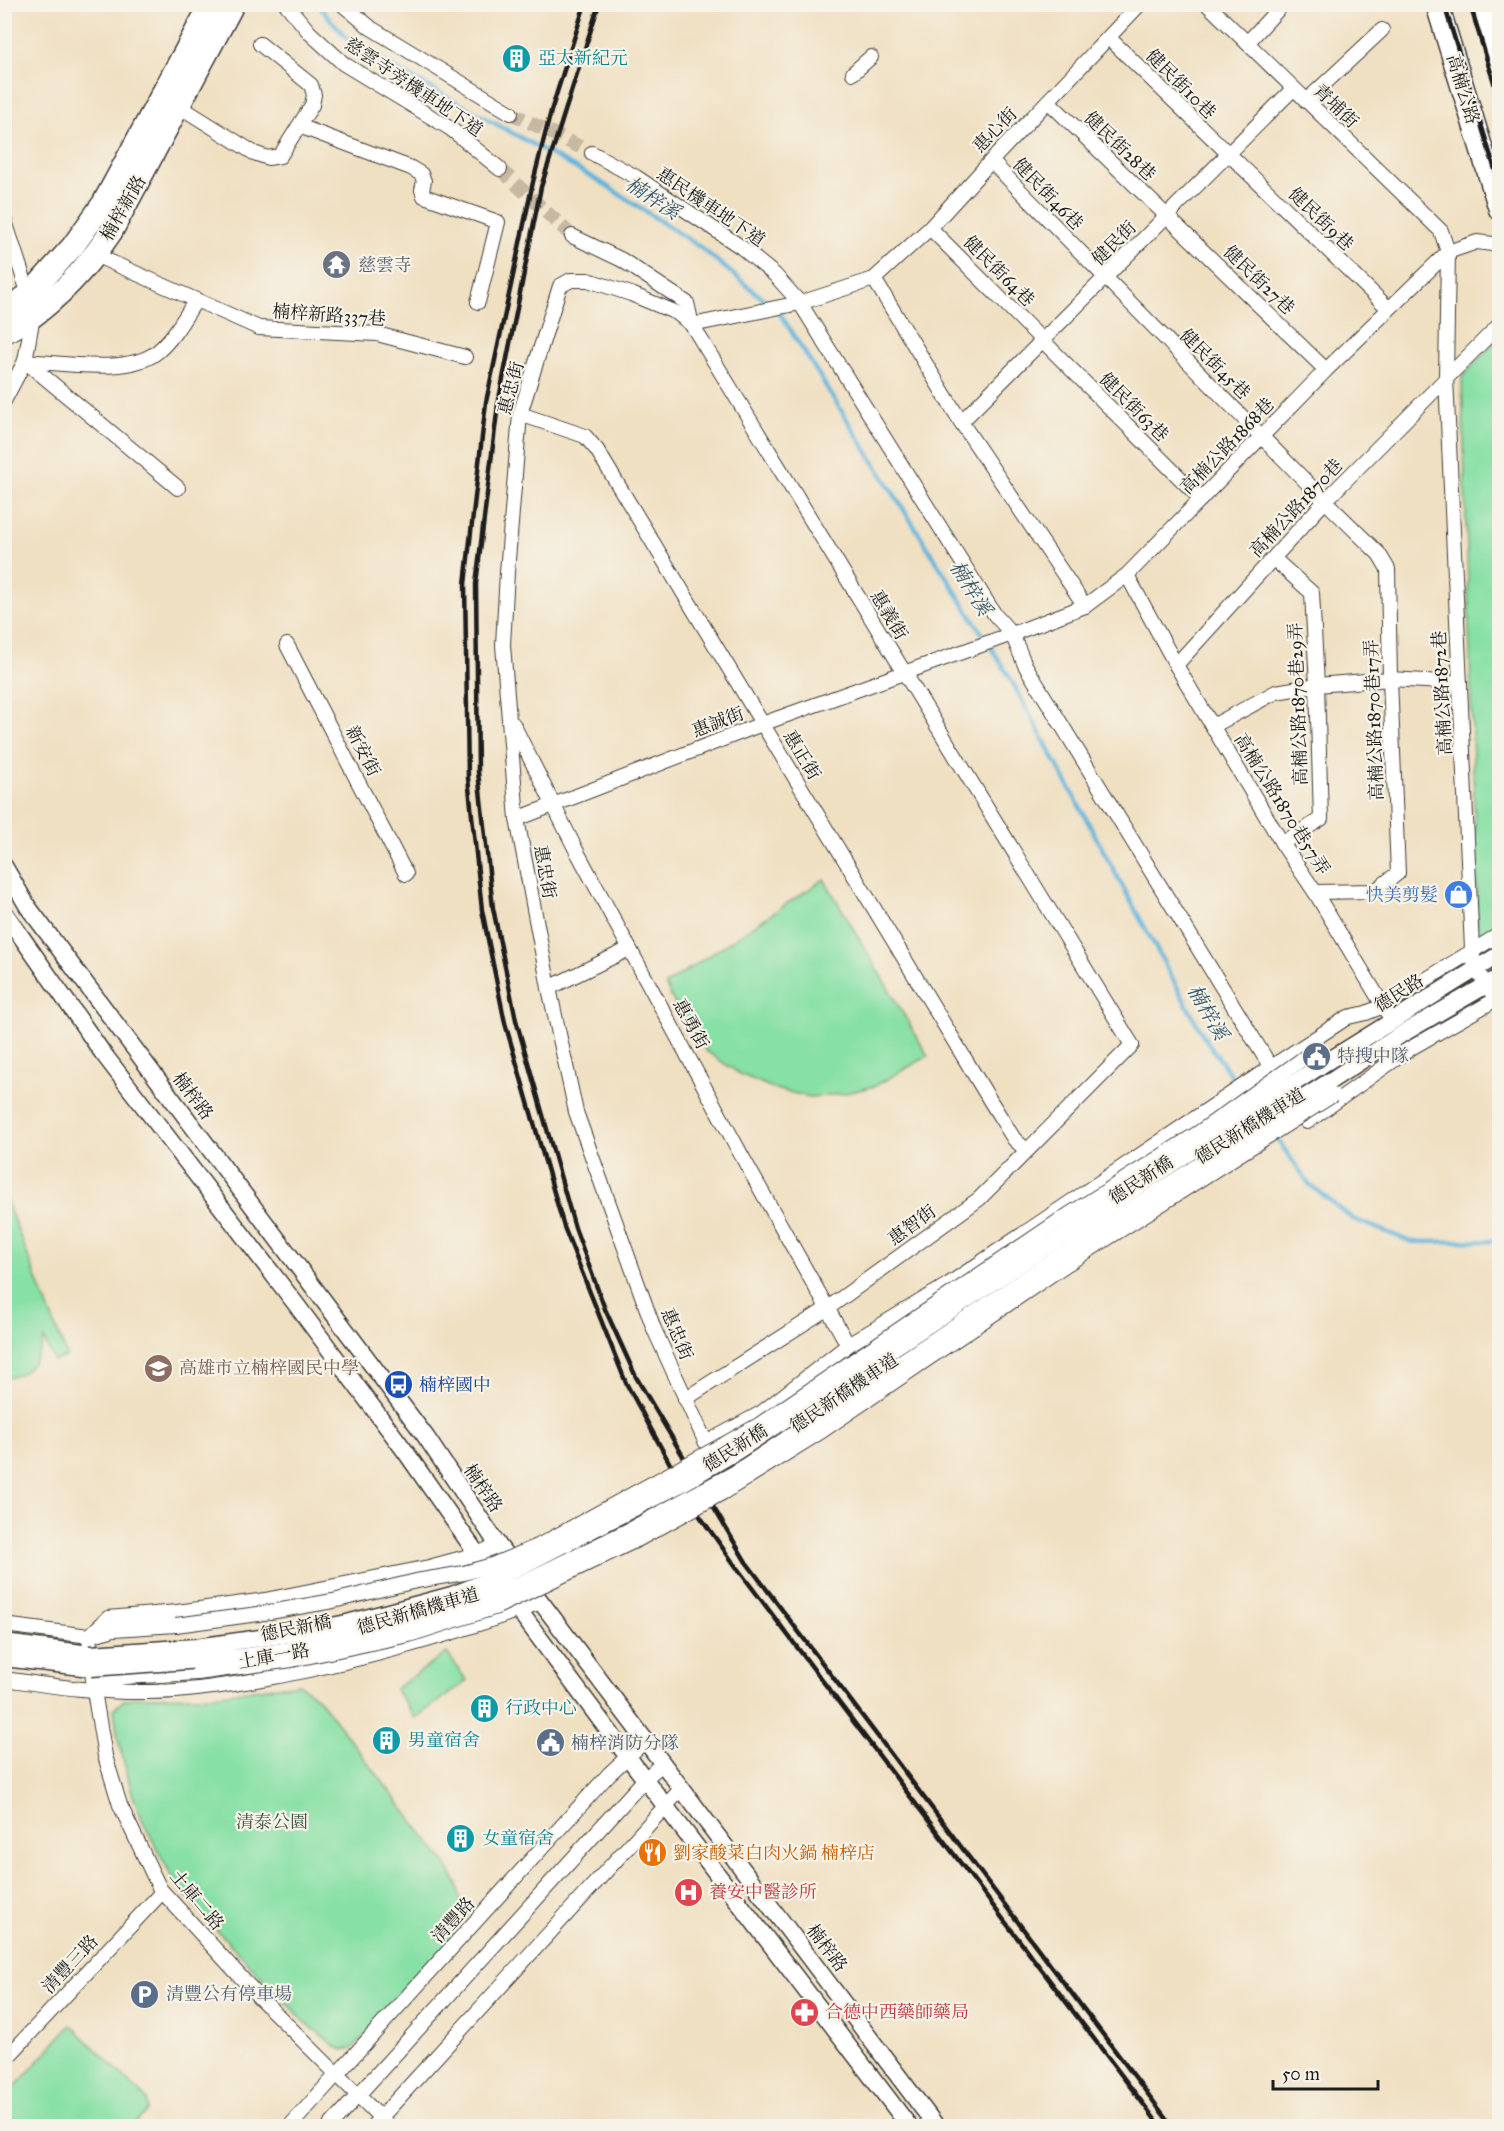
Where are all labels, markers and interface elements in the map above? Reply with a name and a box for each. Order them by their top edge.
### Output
street label: 慈雲寺旁機車地下道 [341,33,487,141]
building icon: 亞太新紀元 [501,42,533,74]
street label: 健民街10巷 [1142,45,1220,123]
place label: 亞太新紀元 [538,47,628,69]
street label: 高楠公路 [1442,51,1484,127]
street label: 青埔街 [1309,79,1363,133]
street label: 惠心街 [968,103,1022,157]
street label: 健民街28巷 [1080,107,1160,185]
street label: 健民街46巷 [1008,154,1088,234]
street label: 惠民機車地下道 [653,163,769,251]
street label: 楠梓新路 [95,171,151,245]
water label: 楠梓溪 [621,172,686,225]
street label: 健民街9巷 [1284,183,1358,255]
street label: 健民街 [1087,216,1141,270]
street label: 健民街64巷 [959,231,1039,311]
street label: 健民街27巷 [1219,241,1299,319]
temple icon: 慈雲寺 [321,249,353,281]
place label: 慈雲寺 [358,254,412,276]
street label: 楠梓新路337巷 [271,300,387,330]
street label: 健民街45巷 [1175,324,1255,404]
street label: 惠忠街 [493,359,529,417]
street label: 健民街63巷 [1095,368,1173,446]
street label: 高楠公路1868巷 [1176,393,1278,499]
street label: 高楠公路1870巷 [1245,454,1347,562]
water label: 楠梓溪 [945,556,998,621]
street label: 惠義街 [866,586,912,644]
street label: 高楠公路1870巷29弄 [1284,622,1312,786]
street label: 高楠公路1872巷 [1428,630,1456,756]
street label: 高楠公路1870巷17弄 [1360,639,1388,801]
street label: 惠誠街 [689,702,747,742]
street label: 新安街 [341,722,385,780]
street label: 惠正街 [779,726,825,784]
street label: 高楠公路1870巷57弄 [1230,729,1334,879]
street label: 惠忠街 [529,844,561,900]
shop icon: 快美剪髮 [1443,879,1475,911]
place label: 快美剪髮 [1366,884,1438,906]
street label: 德民路 [1370,969,1428,1017]
water label: 楠梓溪 [1183,980,1234,1046]
street label: 惠勇街 [668,995,714,1053]
public building icon: 特搜中隊 [1300,1040,1332,1072]
place label: 特搜中隊 [1337,1045,1409,1067]
street label: 楠梓路 [168,1068,218,1124]
street label: 德民新橋機車道 [1191,1083,1309,1169]
street label: 德民新橋 [1105,1151,1177,1209]
street label: 惠智街 [884,1200,940,1250]
street label: 惠忠街 [656,1305,698,1363]
street label: 德民新橋機車道 [786,1349,902,1437]
school or university icon: 高雄市立楠梓國民中學 [142,1352,174,1384]
place label: 高雄市立楠梓國民中學 [179,1357,359,1379]
bus stop icon: 楠梓國中 [382,1369,414,1401]
place label: 楠梓國中 [419,1374,491,1396]
street label: 德民新橋 [699,1420,771,1476]
street label: 楠梓路 [459,1459,507,1517]
street label: 德民新橋機車道 [354,1583,482,1639]
street label: 德民新橋 [259,1610,333,1646]
street label: 土庫一路 [237,1639,311,1673]
building icon: 行政中心 [468,1692,500,1724]
place label: 行政中心 [505,1697,577,1719]
building icon: 男童宿舍 [371,1724,403,1756]
public building icon: 楠梓消防分隊 [534,1727,566,1759]
place label: 男童宿舍 [408,1729,480,1751]
place label: 楠梓消防分隊 [571,1732,679,1754]
park label: 清泰公園 [236,1811,308,1833]
building icon: 女童宿舍 [445,1822,477,1854]
place label: 女童宿舍 [482,1827,554,1849]
restaurant icon: 劉家酸菜白肉火鍋 楠梓店 [636,1837,668,1869]
place label: 劉家酸菜白肉火鍋 楠梓店 [673,1842,875,1864]
street label: 土庫二路 [165,1865,229,1935]
hospital icon: 養安中醫診所 [672,1876,704,1908]
place label: 養安中醫診所 [709,1881,817,1903]
street label: 清豐路 [427,1893,479,1947]
street label: 楠梓路 [802,1920,852,1976]
street label: 清豐三路 [37,1930,103,1998]
parking icon: 清豐公有停車場 [129,1978,161,2010]
place label: 清豐公有停車場 [166,1983,292,2005]
pharmacy icon: 合德中西藥師藥局 [788,1996,820,2028]
place label: 合德中西藥師藥局 [825,2001,969,2023]
scale bar [1273,2053,1378,2091]
text: 50 m [1282,2063,1320,2085]

